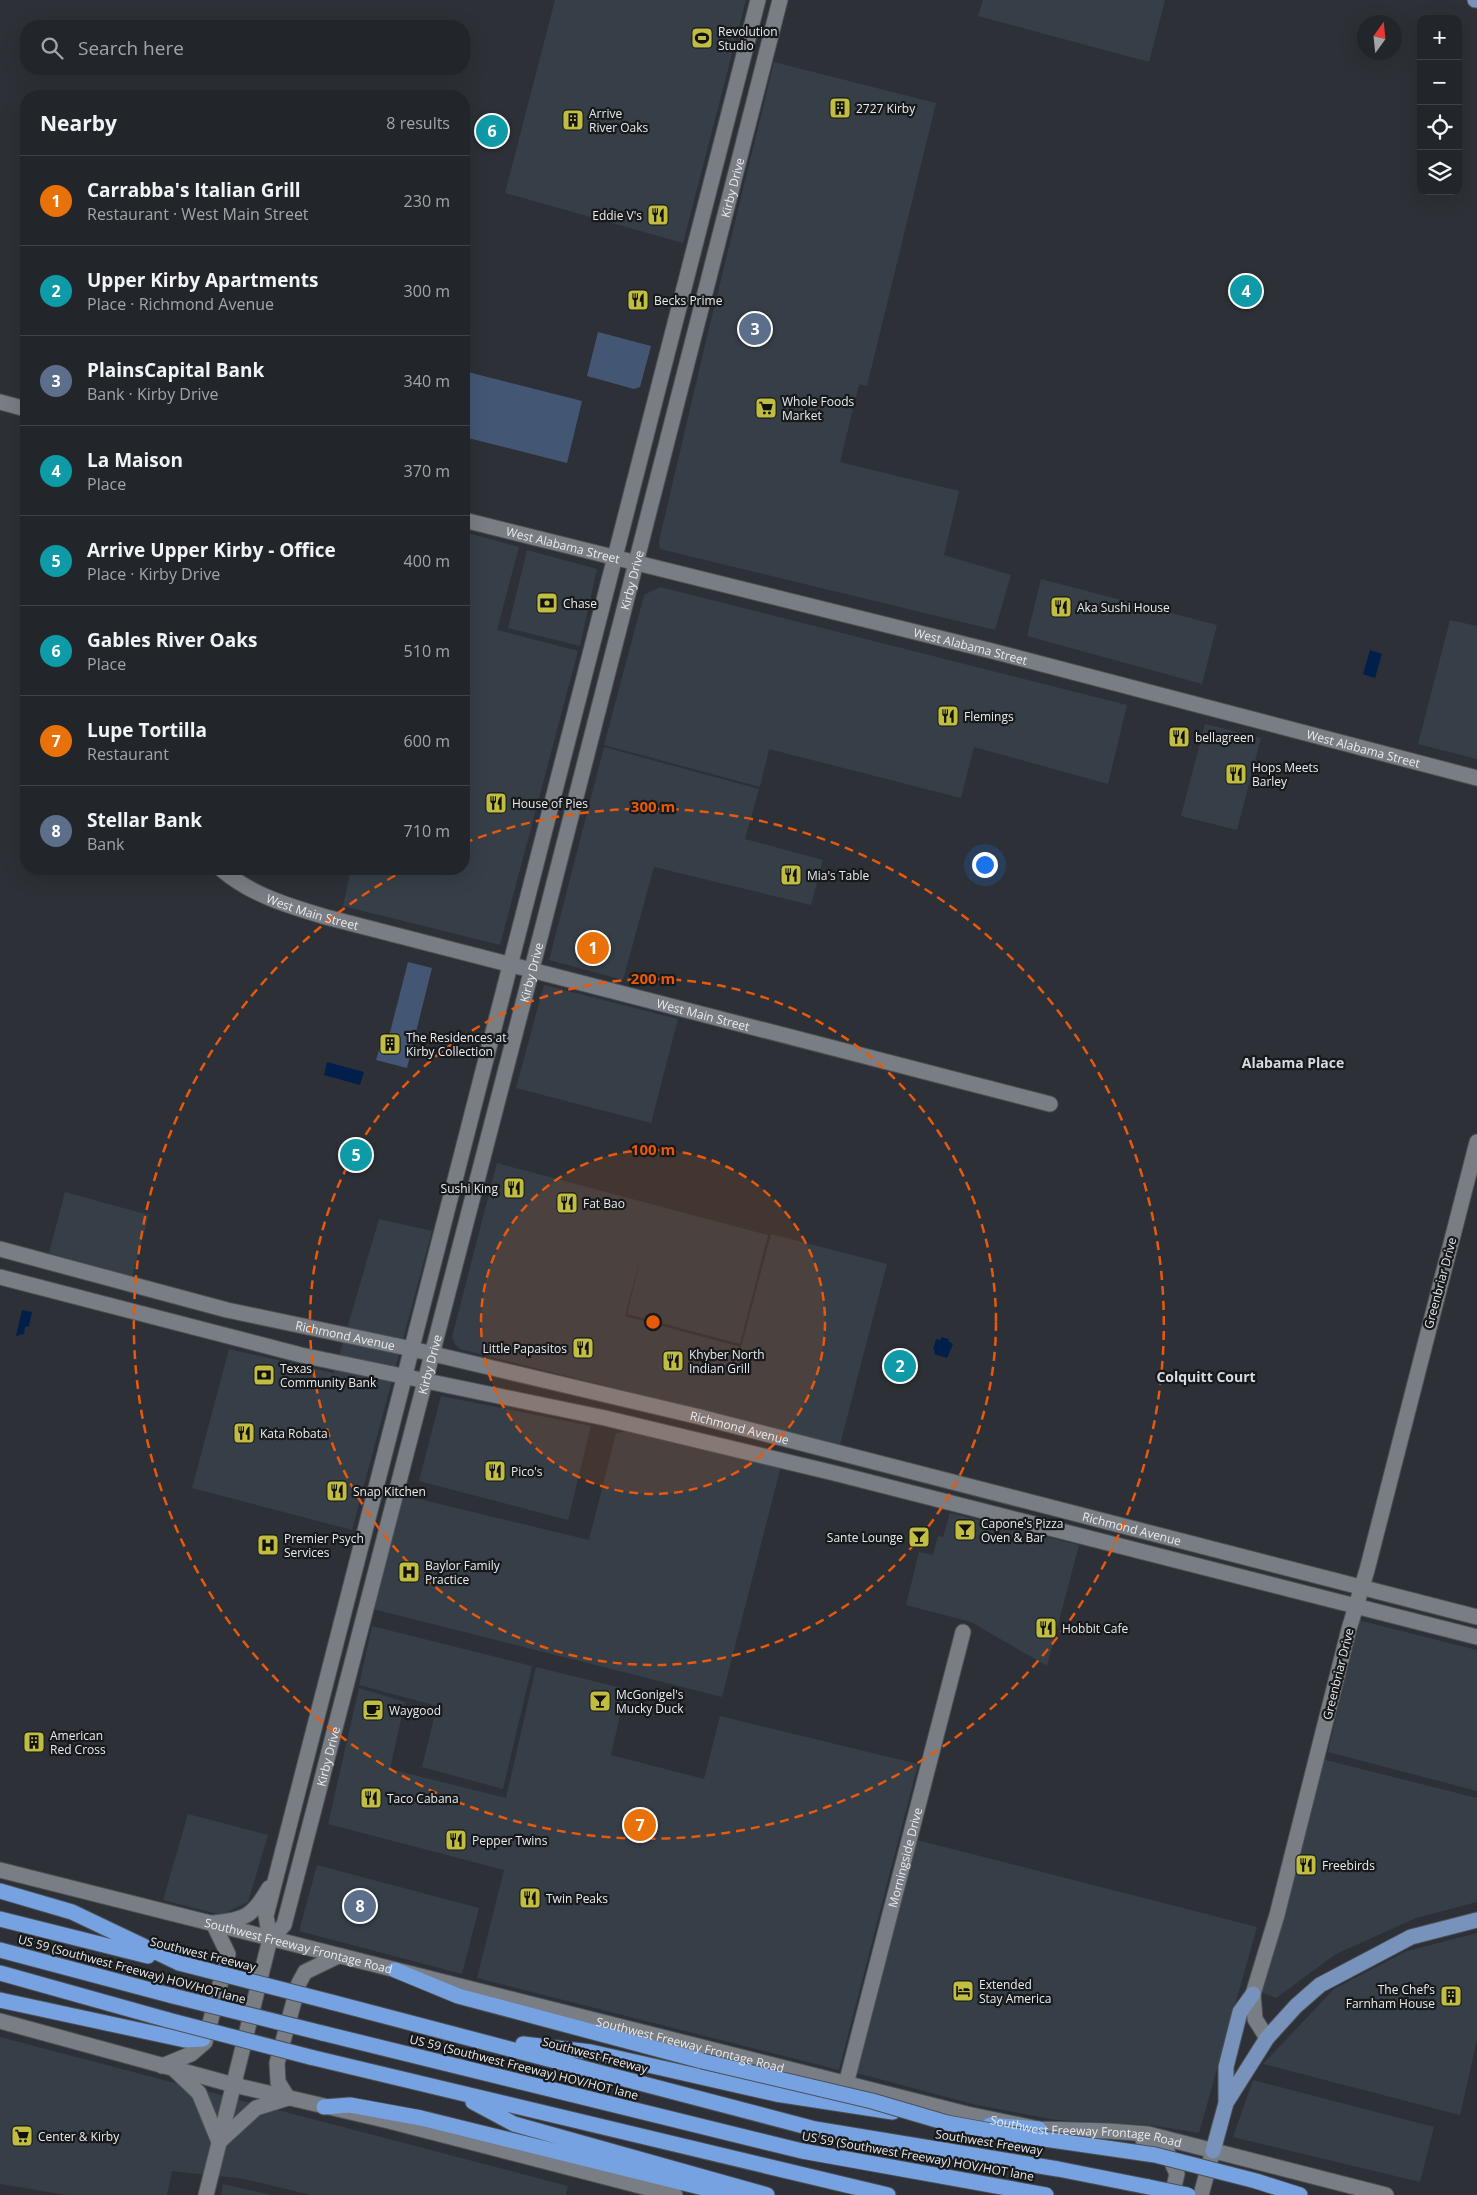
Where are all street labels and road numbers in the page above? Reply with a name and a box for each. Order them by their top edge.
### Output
street label: Kirby Drive [716,156,748,219]
street label: West Alabama Street [504,522,622,567]
street label: Kirby Drive [616,548,647,612]
street label: West Alabama Street [912,623,1029,668]
street label: West Alabama Street [1305,725,1422,771]
street label: West Main Street [264,889,360,934]
street label: Kirby Drive [515,940,547,1004]
street label: West Main Street [655,994,752,1035]
street label: Greenbriar Drive [1420,1235,1460,1331]
street label: Richmond Avenue [294,1316,397,1354]
street label: Kirby Drive [413,1332,445,1396]
street label: Richmond Avenue [689,1406,791,1448]
street label: Richmond Avenue [1081,1507,1183,1549]
street label: Greenbriar Drive [1318,1626,1358,1722]
street label: Kirby Drive [312,1724,344,1788]
street label: Morningside Drive [884,1805,926,1909]
street label: Southwest Freeway Frontage Road [204,1915,394,1975]
street label: US 59 (Southwest Freeway) HOV/HOT lane [16,1930,248,2008]
street label: Southwest Freeway [149,1934,257,1974]
street label: Southwest Freeway Frontage Road [596,2015,786,2075]
street label: US 59 (Southwest Freeway) HOV/HOT lane [408,2030,641,2104]
street label: Southwest Freeway [541,2034,649,2076]
street label: Southwest Freeway Frontage Road [989,2110,1183,2152]
street label: Southwest Freeway [934,2126,1044,2158]
street label: US 59 (Southwest Freeway) HOV/HOT lane [801,2127,1036,2185]

